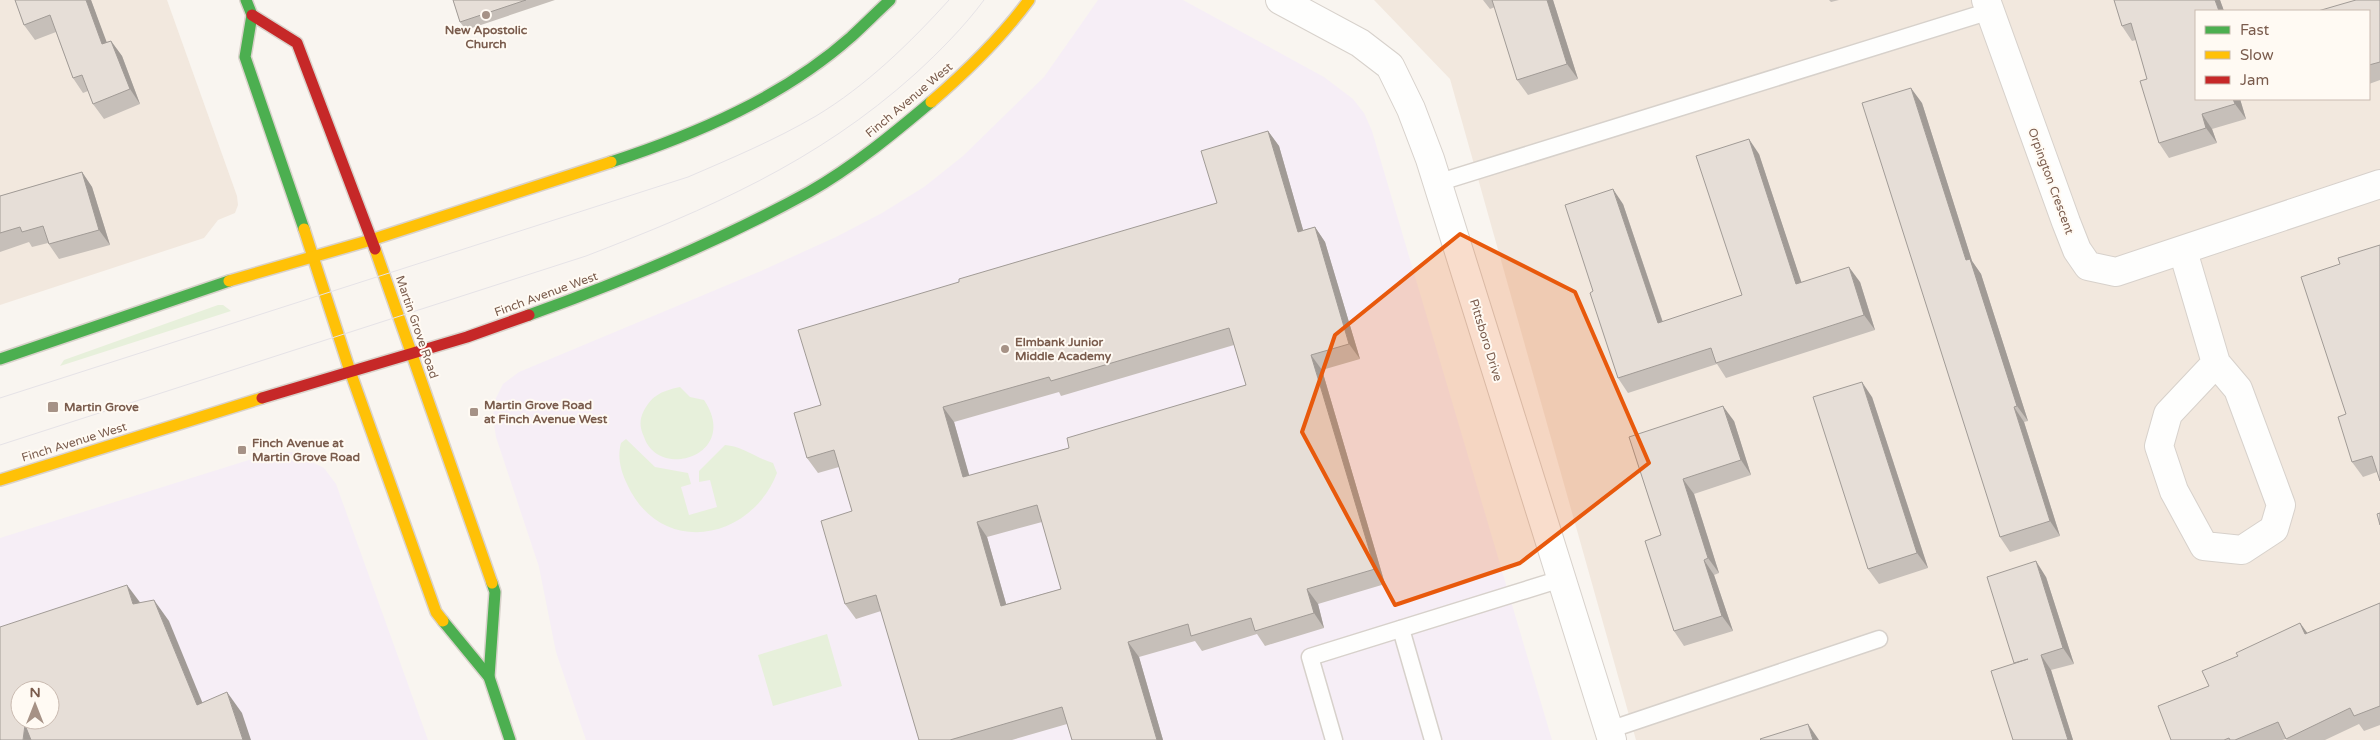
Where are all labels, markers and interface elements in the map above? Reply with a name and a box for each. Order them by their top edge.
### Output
marker: New Apostolic Church [480,9,492,21]
legend [2195,10,2370,100]
text: Fast [2240,21,2270,39]
place label: New Apostolic Church [445,23,528,51]
text: Slow [2240,46,2274,64]
street label: Finch Avenue West [863,59,956,140]
text: Jam [2240,71,2269,89]
street label: Orpington Crescent [2025,126,2077,236]
street label: Finch Avenue West [492,269,600,319]
street label: Martin Grove Road [393,274,441,380]
street label: Pittsboro Drive [1467,297,1505,383]
place label: Elmbank Junior Middle Academy [1015,335,1112,364]
marker: Elmbank Junior Middle Academy [999,343,1011,355]
place label: Martin Grove Road at Finch Avenue West [484,398,608,426]
marker: Martin Grove [46,400,60,414]
place label: Martin Grove [64,400,139,414]
marker: Martin Grove Road at Finch Avenue West [468,406,480,418]
street label: Finch Avenue West [20,419,129,465]
place label: Finch Avenue at Martin Grove Road [252,436,360,464]
marker: Finch Avenue at Martin Grove Road [236,444,248,456]
north arrow [10,680,60,730]
text: N [29,684,41,701]

